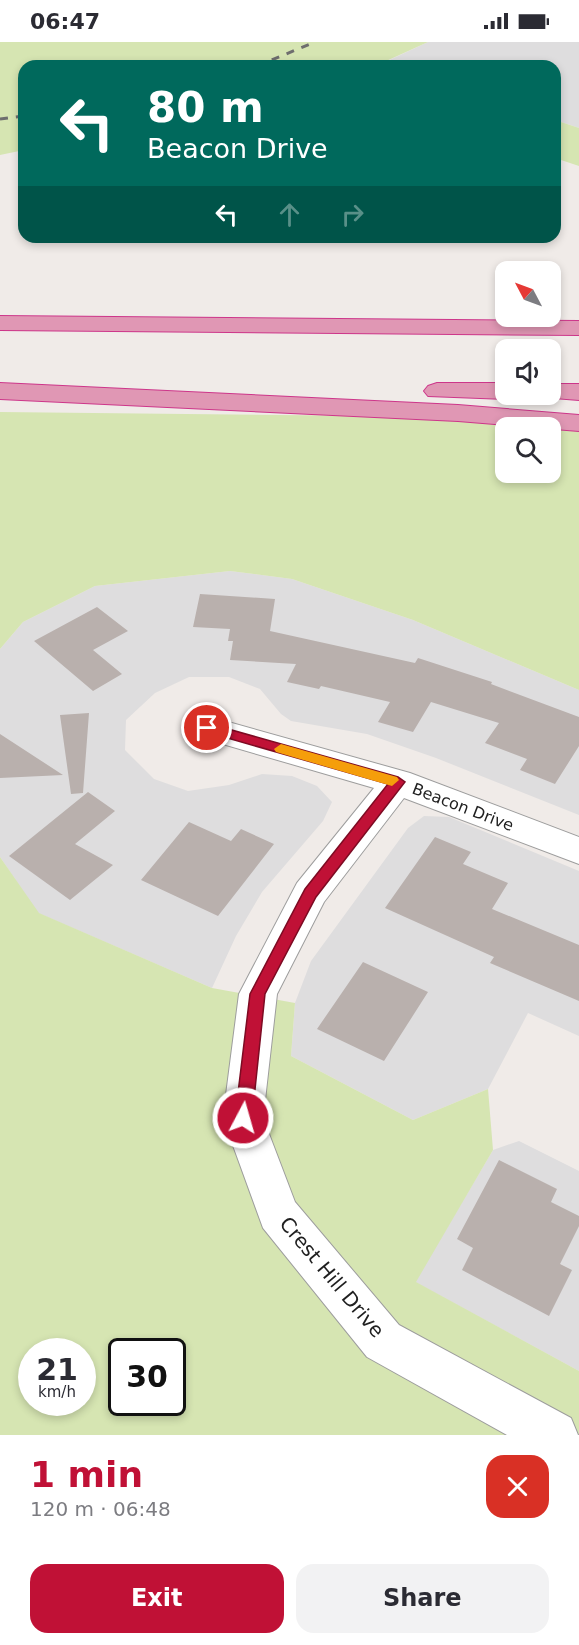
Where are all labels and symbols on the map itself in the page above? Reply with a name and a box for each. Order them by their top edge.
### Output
north arrow [495,261,561,327]
pin [181,702,232,753]
street label: Beacon Drive [410,779,516,835]
position arrow [211,1086,275,1150]
street label: Crest Hill Drive [275,1212,389,1342]
speed limit sign: 30 [108,1338,186,1416]

